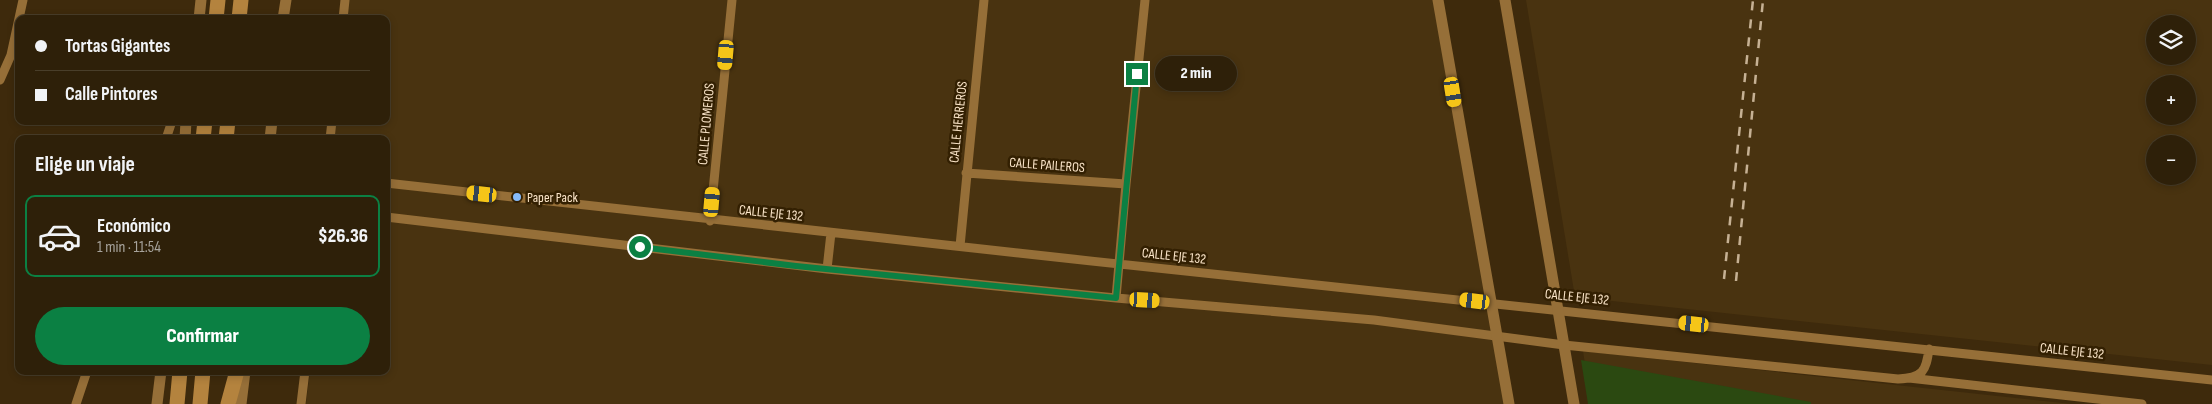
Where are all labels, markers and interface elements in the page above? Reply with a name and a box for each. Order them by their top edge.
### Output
map controls [2146,15,2196,185]
button: layers [2146,15,2196,65]
text: Tortas Gigantes [65,35,170,58]
car [717,39,734,71]
callout: 2 min [1154,56,1237,92]
route end [1126,63,1148,85]
text: 2 min [1180,64,1212,83]
button: + [2146,75,2196,125]
car [1443,76,1462,108]
street label: CALLE HERREROS [945,80,971,164]
street label: CALLE PLOMEROS [694,82,718,166]
text: Calle Pintores [65,83,158,106]
button: − [2146,135,2196,185]
text: Elige un viaje [35,151,135,178]
street label: CALLE PAILEROS [1009,154,1085,176]
car [466,185,497,203]
car [703,186,720,218]
place label: Paper Pack [527,189,578,206]
marker: Paper Pack [511,191,523,203]
street label: CALLE EJE 132 [738,201,804,225]
icon: car [37,214,82,259]
text: Económico [97,215,171,238]
text: $26.36 [318,225,368,248]
route start [629,236,651,258]
text: 1 min · 11:54 [97,238,161,257]
street label: CALLE EJE 132 [1141,244,1207,268]
street label: CALLE EJE 132 [1544,285,1610,309]
car [1129,292,1160,308]
car [1459,292,1490,310]
button: Confirmar [35,307,370,365]
car [1678,315,1709,333]
street label: CALLE EJE 132 [2039,339,2105,363]

